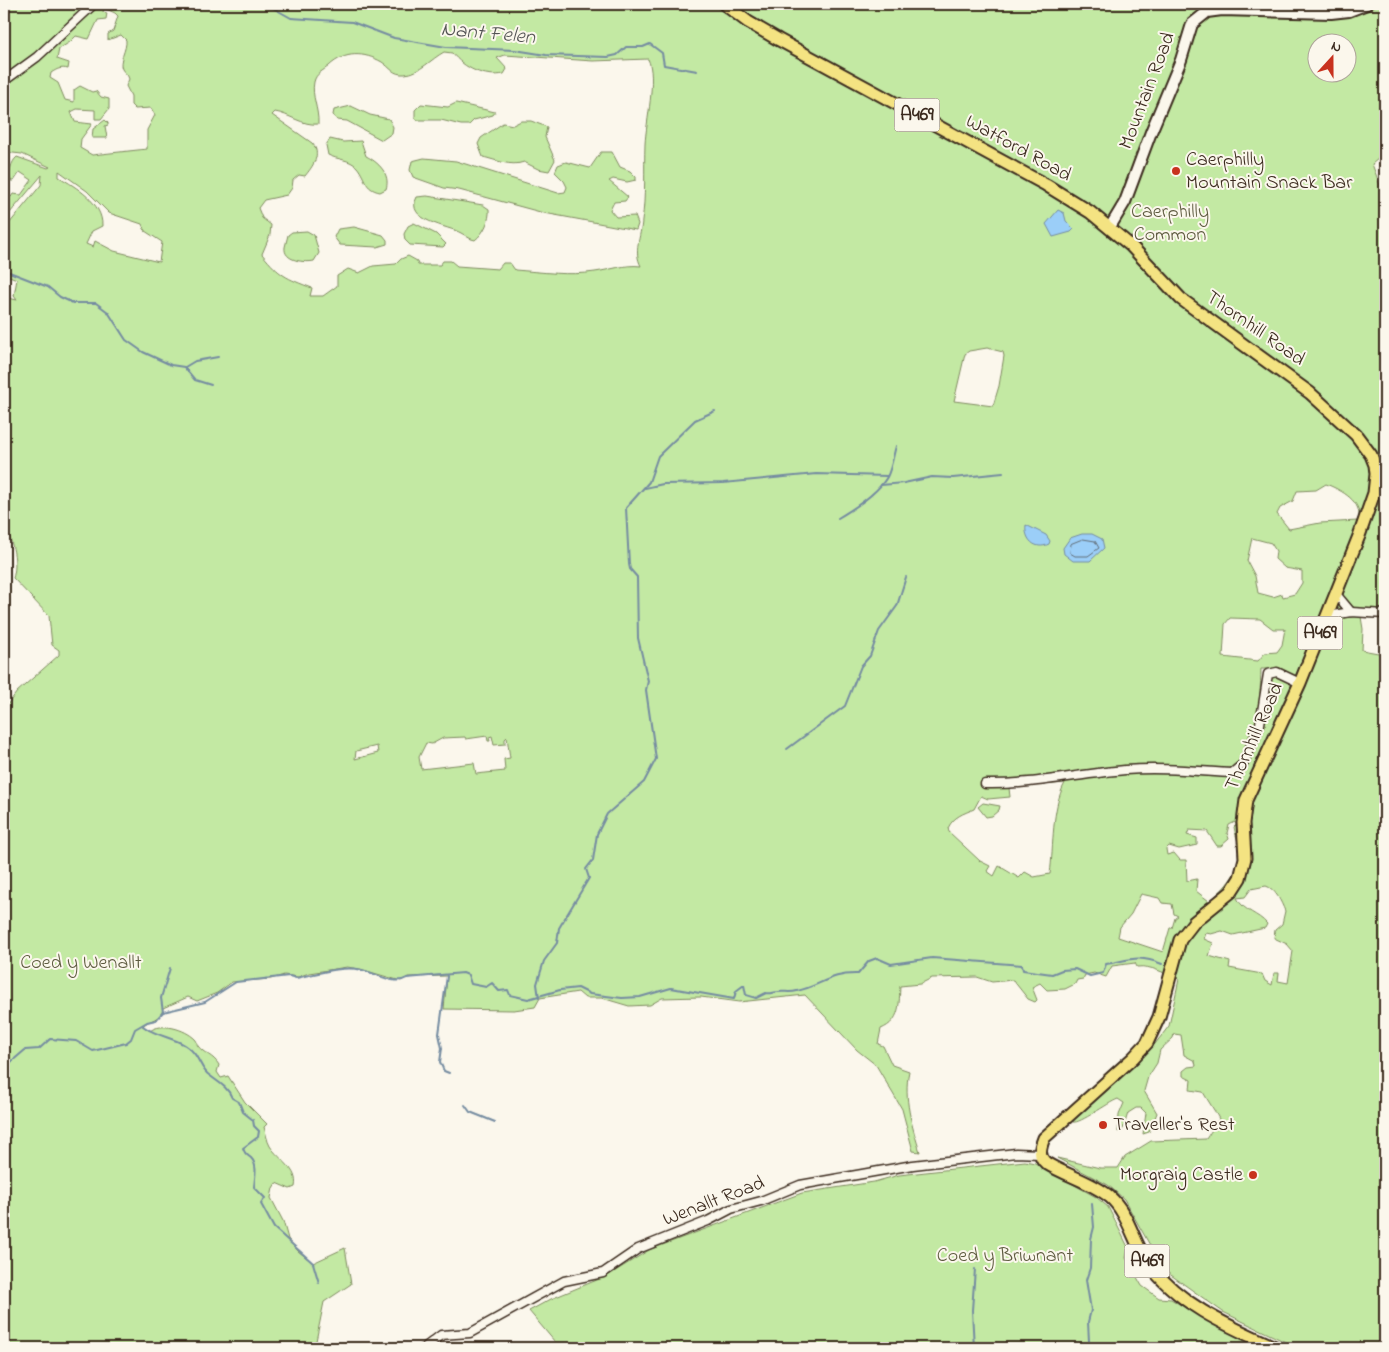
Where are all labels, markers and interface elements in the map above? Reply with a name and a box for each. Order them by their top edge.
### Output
water label: Nant Felen [440,15,537,53]
street label: Mountain Road [1112,28,1184,154]
north arrow [1306,32,1356,82]
text: N [1328,36,1344,59]
road number: A469 [894,98,940,132]
street label: Watford Road [960,108,1076,190]
place label: Caerphilly Mountain Snack Bar [1186,146,1353,198]
marker: Caerphilly Mountain Snack Bar [1170,165,1182,177]
park label: Caerphilly Common [1131,198,1209,250]
street label: Thornhill Road [1199,284,1311,374]
road number: A469 [1298,616,1342,650]
street label: Thornhill Road [1218,678,1292,796]
park label: Coed y Wenallt [20,949,142,978]
place label: Traveller's Rest [1113,1111,1235,1140]
marker: Traveller's Rest [1097,1119,1109,1131]
place label: Morgraig Castle [1120,1161,1243,1191]
street label: Wenallt Road [659,1169,769,1235]
marker: Morgraig Castle [1247,1169,1259,1181]
park label: Coed y Briwnant [937,1242,1073,1271]
road number: A469 [1124,1244,1170,1278]

